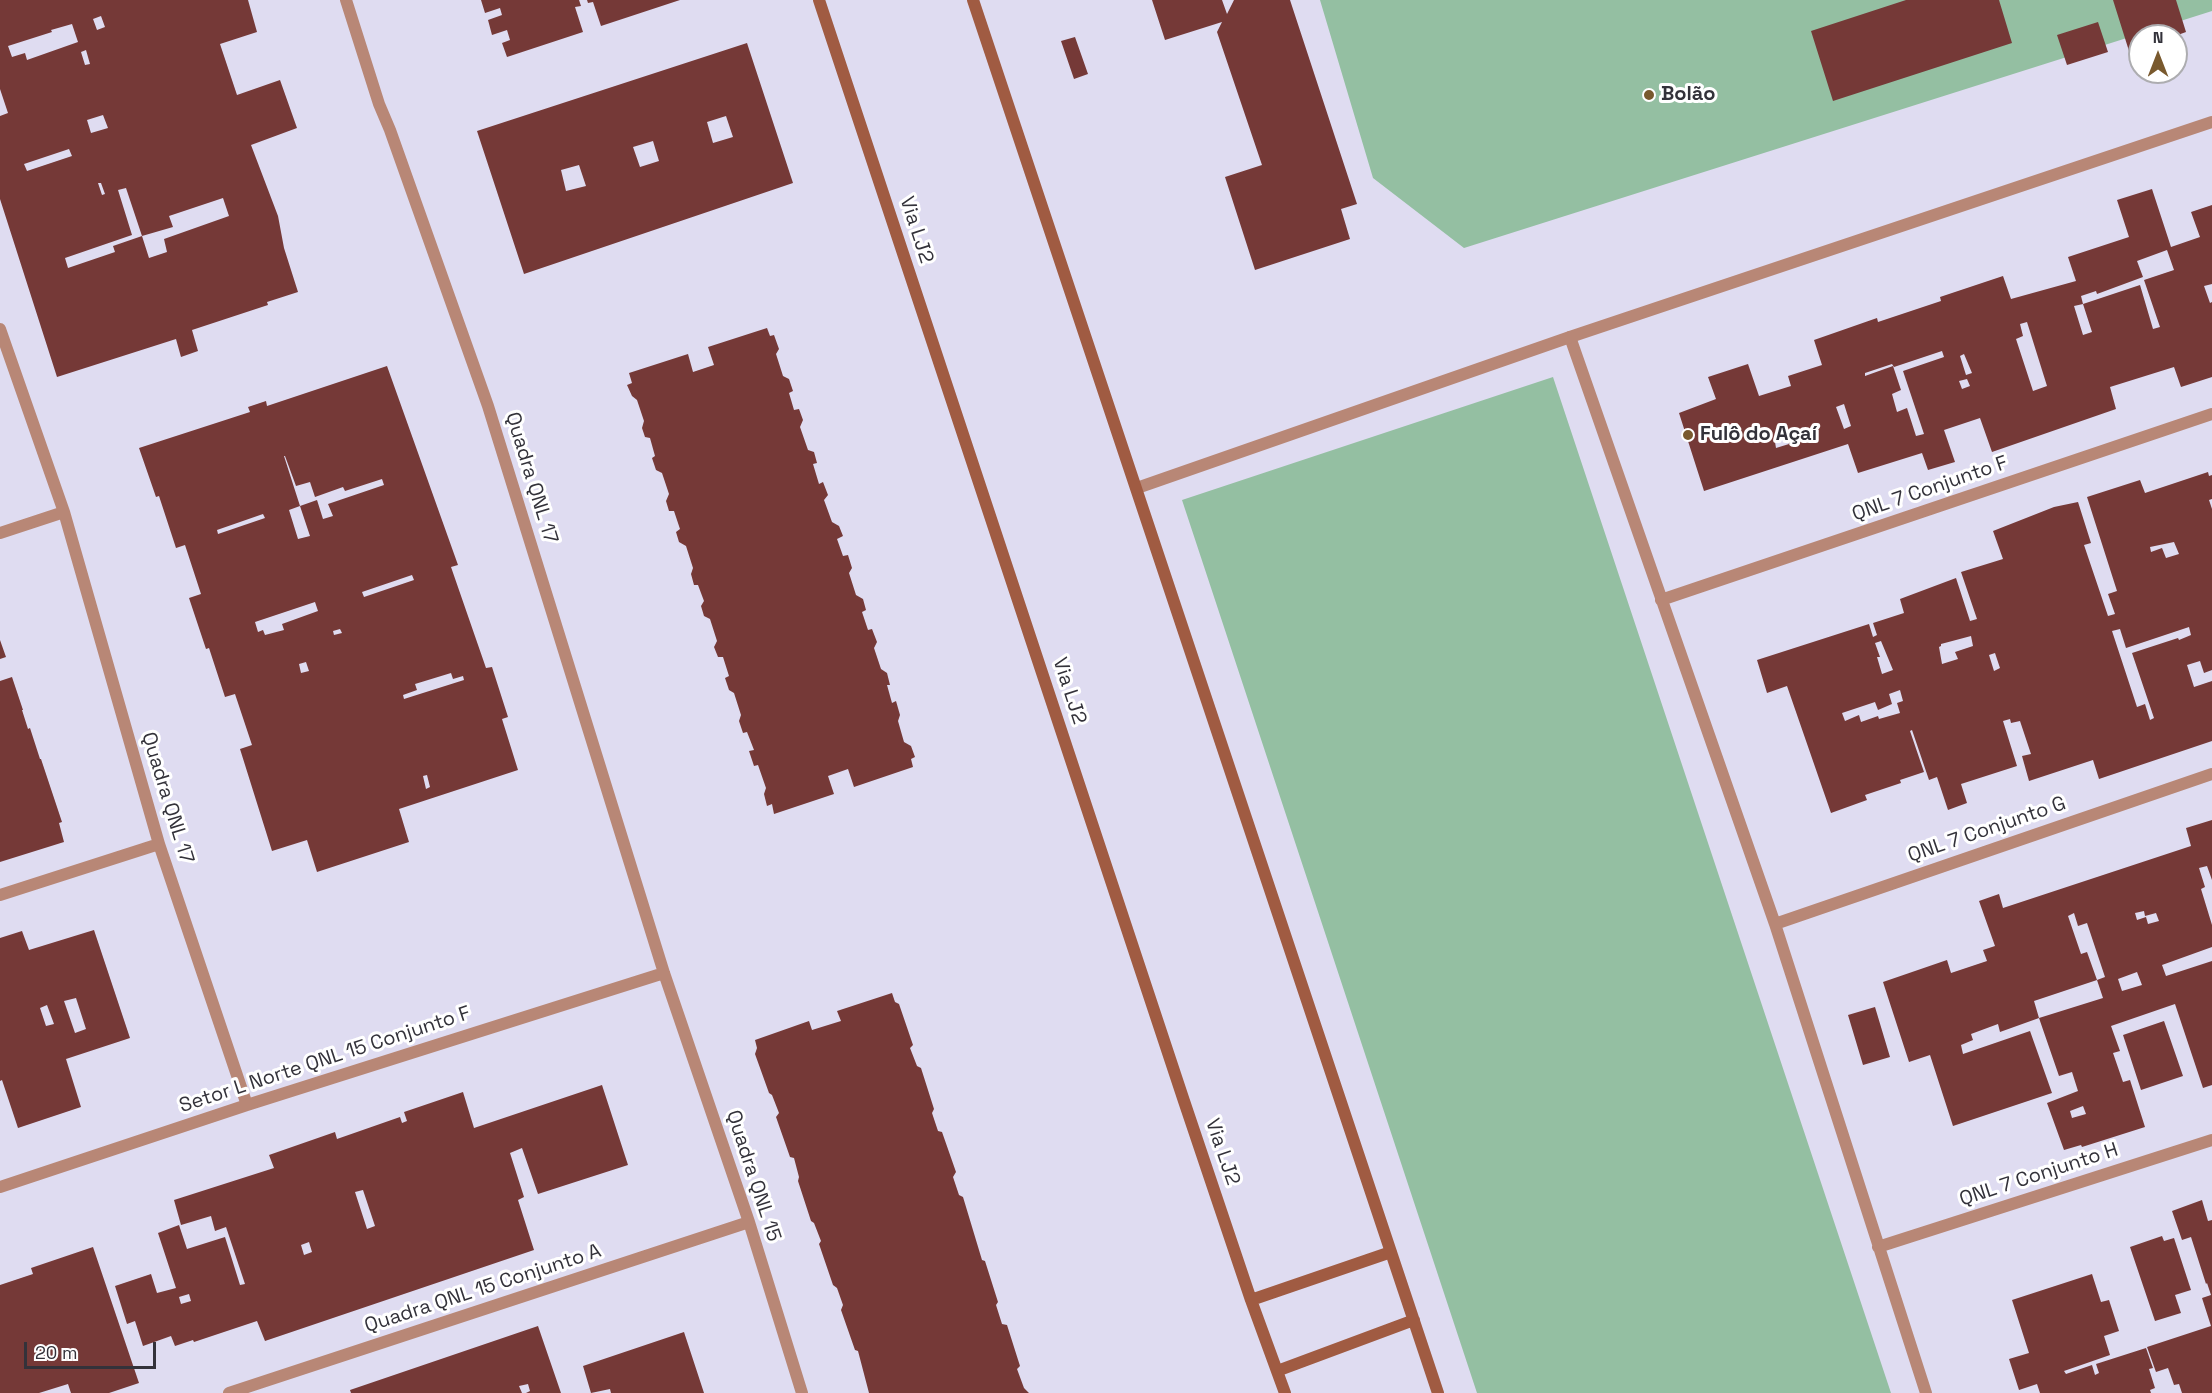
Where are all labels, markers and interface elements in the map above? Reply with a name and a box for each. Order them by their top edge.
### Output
north arrow [2128,24,2188,84]
text: N [2153,27,2163,48]
place label: Bolão [1661,83,1715,107]
marker: Bolão [1642,88,1656,102]
street label: Via LJ2 [894,194,938,266]
street label: Quadra QNL 17 [500,409,562,547]
place label: Fulô do Açaí [1700,423,1817,447]
marker: Fulô do Açaí [1681,428,1695,442]
street label: QNL 7 Conjunto F [1849,451,2011,527]
street label: Via LJ2 [1047,655,1091,727]
street label: Quadra QNL 17 [136,729,198,867]
street label: QNL 7 Conjunto G [1905,792,2069,868]
street label: Setor L Norte QNL 15 Conjunto F [176,1002,474,1118]
street label: Quadra QNL 15 [720,1107,786,1245]
street label: Via LJ2 [1199,1116,1245,1188]
street label: QNL 7 Conjunto H [1957,1138,2121,1212]
street label: Quadra QNL 15 Conjunto A [362,1239,604,1339]
scale bar [27,1330,159,1368]
text: 20 m [35,1341,78,1364]

